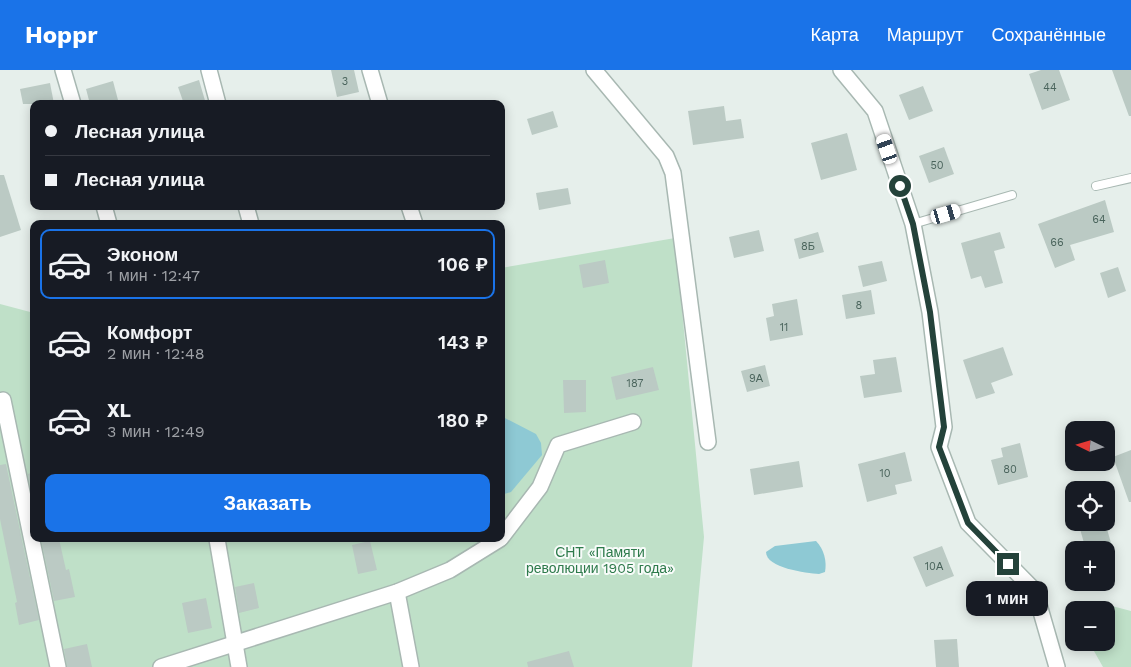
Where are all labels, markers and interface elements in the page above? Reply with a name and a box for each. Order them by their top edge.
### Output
text: Hoppr [25,21,98,49]
text: Карта [811,24,859,45]
text: Маршрут [887,24,963,45]
text: Сохранённые [991,24,1106,45]
house number: 3 [342,75,348,88]
house number: 44 [1043,81,1057,94]
text: Лесная улица [75,120,204,143]
car [875,132,898,166]
house number: 50 [930,159,944,172]
text: Лесная улица [75,168,204,191]
route start [889,175,911,197]
car [929,203,962,225]
house number: 64 [1092,213,1106,226]
house number: 66 [1050,236,1064,249]
house number: 8Б [801,240,815,253]
icon: car [47,242,92,287]
text: Эконом [107,243,178,266]
text: 106 ₽ [438,253,488,276]
text: 1 мин · 12:47 [107,266,200,285]
house number: 8 [856,299,863,312]
icon: car [47,320,92,365]
text: Комфорт [107,321,192,344]
house number: 11 [780,321,788,334]
text: 143 ₽ [438,331,488,354]
text: 2 мин · 12:48 [107,344,205,363]
house number: 9А [749,372,764,385]
house number: 187 [627,377,643,390]
icon: car [47,398,92,443]
text: XL [107,399,131,422]
text: 180 ₽ [438,409,488,432]
north arrow [1065,421,1115,471]
map controls [1065,421,1115,651]
text: 3 мин · 12:49 [107,422,205,441]
house number: 80 [1003,463,1017,476]
house number: 10 [879,467,891,480]
button: Заказать [45,474,490,532]
button: locate [1065,481,1115,531]
button: + [1065,541,1115,591]
park label: СНТ «Памяти революции 1905 года» [526,544,674,576]
route end [997,553,1019,575]
house number: 10А [925,560,944,573]
callout: 1 мин [967,582,1049,616]
text: 1 мин [986,589,1028,608]
button: − [1065,601,1115,651]

